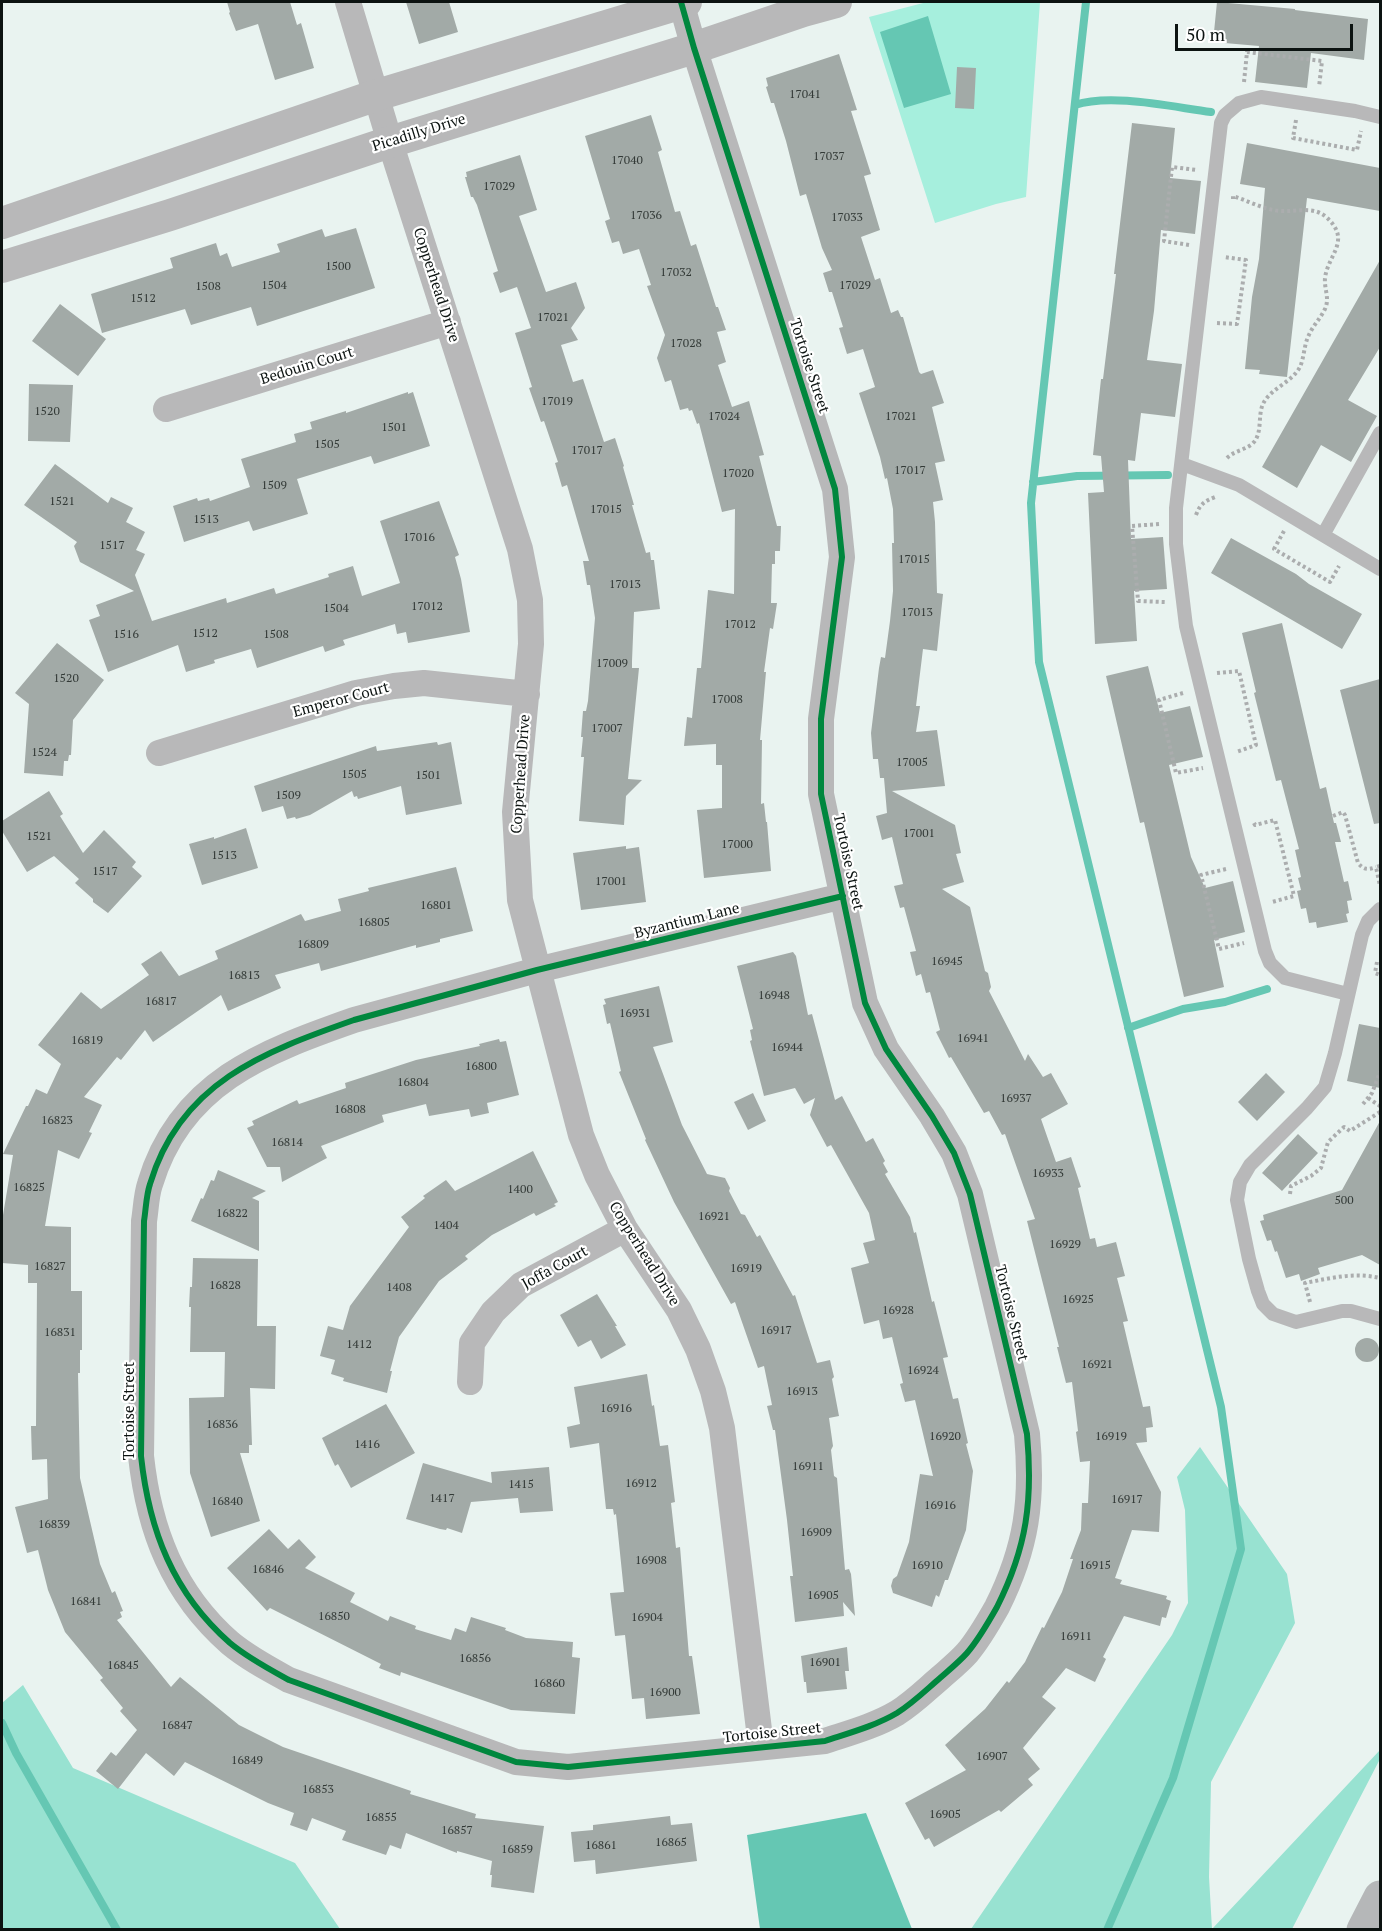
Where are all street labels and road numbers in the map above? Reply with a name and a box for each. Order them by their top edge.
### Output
street label: Picadilly Drive [370,110,468,156]
street label: Copperhead Drive [409,225,463,345]
street label: Tortoise Street [785,316,833,416]
street label: Bedouin Court [258,343,356,389]
street label: Emperor Court [291,679,391,721]
street label: Copperhead Drive [508,714,534,834]
street label: Tortoise Street [829,812,867,912]
street label: Byzantium Lane [633,899,741,943]
street label: Copperhead Drive [605,1199,683,1309]
street label: Joffa Court [519,1243,591,1293]
street label: Tortoise Street [990,1263,1032,1363]
street label: Tortoise Street [121,1362,139,1460]
street label: Tortoise Street [722,1719,822,1747]

